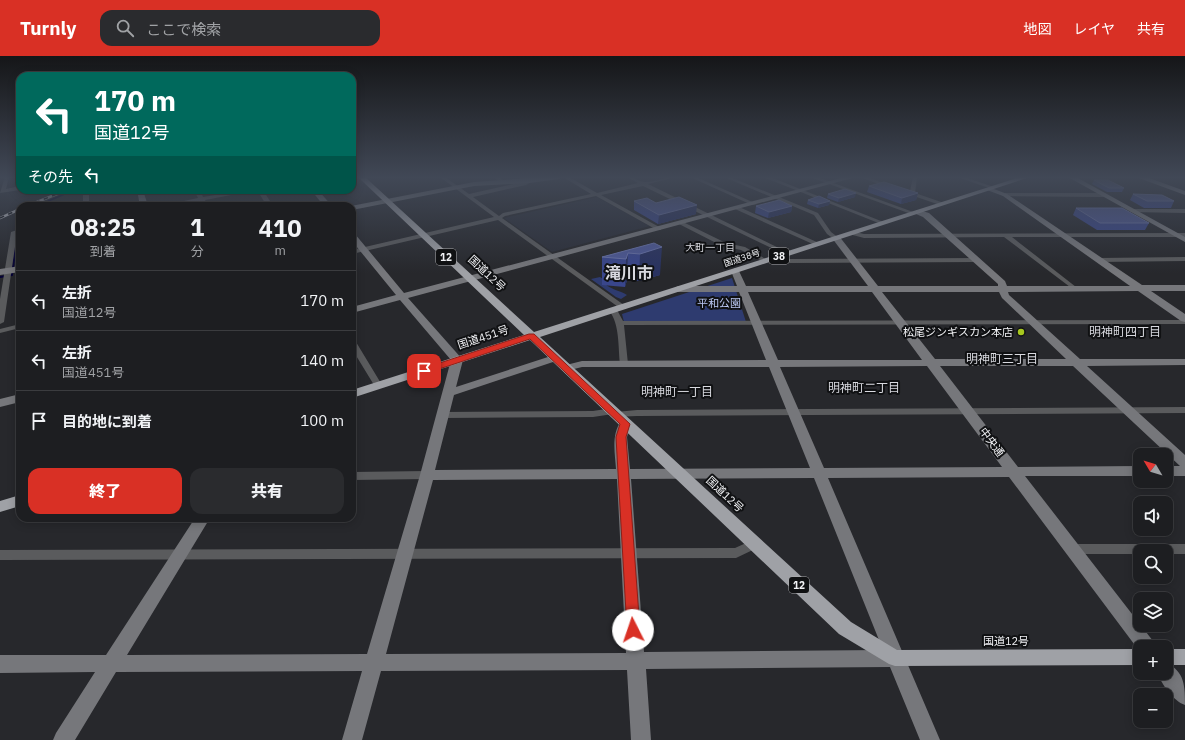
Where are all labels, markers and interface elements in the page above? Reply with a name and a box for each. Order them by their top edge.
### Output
search box [100,10,380,46]
text: Turnly [20,16,76,40]
icon: search [114,17,136,39]
text: ここで検索 [146,20,221,39]
text: 地図 [1023,20,1051,38]
text: レイヤ [1073,20,1115,38]
text: 共有 [1137,20,1165,38]
text: 170 m [94,82,176,119]
icon: left [28,88,80,140]
text: 国道12号 [94,121,170,144]
icon: left [81,164,103,186]
text: その先 [28,167,73,186]
text: 08:25 [70,211,136,243]
text: 1 [190,211,204,243]
text: 410 [259,212,302,244]
district label: 大町一丁目 [685,241,735,254]
text: m [274,242,286,259]
text: 到着 [90,243,116,260]
text: 分 [191,243,204,260]
street label: 国道38号 [722,246,762,269]
road number: 38 [769,248,789,264]
road number: 12 [436,249,456,265]
street label: 国道12号 [465,252,509,294]
district label: 滝川市 [605,263,653,283]
text: 左折 [62,283,92,302]
icon: left [28,290,50,312]
text: 170 m [300,291,344,310]
park label: 平和公園 [697,296,741,310]
text: 国道12号 [62,304,117,321]
street label: 国道451号 [456,322,510,352]
district label: 明神町四丁目 [1089,324,1161,339]
place label: 松尾ジンギスカン本店 [903,325,1013,339]
marker: 松尾ジンギスカン本店 [1016,327,1026,337]
text: 左折 [62,343,92,362]
icon: left [28,350,50,372]
text: 140 m [300,351,344,370]
district label: 明神町三丁目 [966,351,1038,366]
pin [407,354,441,388]
icon: arrive [413,360,435,382]
text: 国道451号 [62,364,124,381]
district label: 明神町二丁目 [828,380,900,395]
district label: 明神町一丁目 [641,384,713,399]
icon: arrive [28,410,50,432]
text: 100 m [300,411,344,430]
text: 目的地に到着 [62,412,152,431]
street label: 中央通 [976,425,1008,459]
north arrow [1133,448,1173,488]
map controls [1133,448,1173,728]
button: 終了 [28,468,182,514]
button: 共有 [190,468,344,514]
street label: 国道12号 [703,473,747,515]
button: sound [1133,496,1173,536]
button: search [1133,544,1173,584]
road number: 12 [789,577,809,593]
button: layers [1133,592,1173,632]
position arrow [612,609,654,651]
street label: 国道12号 [983,634,1029,648]
button: + [1133,640,1173,680]
button: − [1133,688,1173,728]

